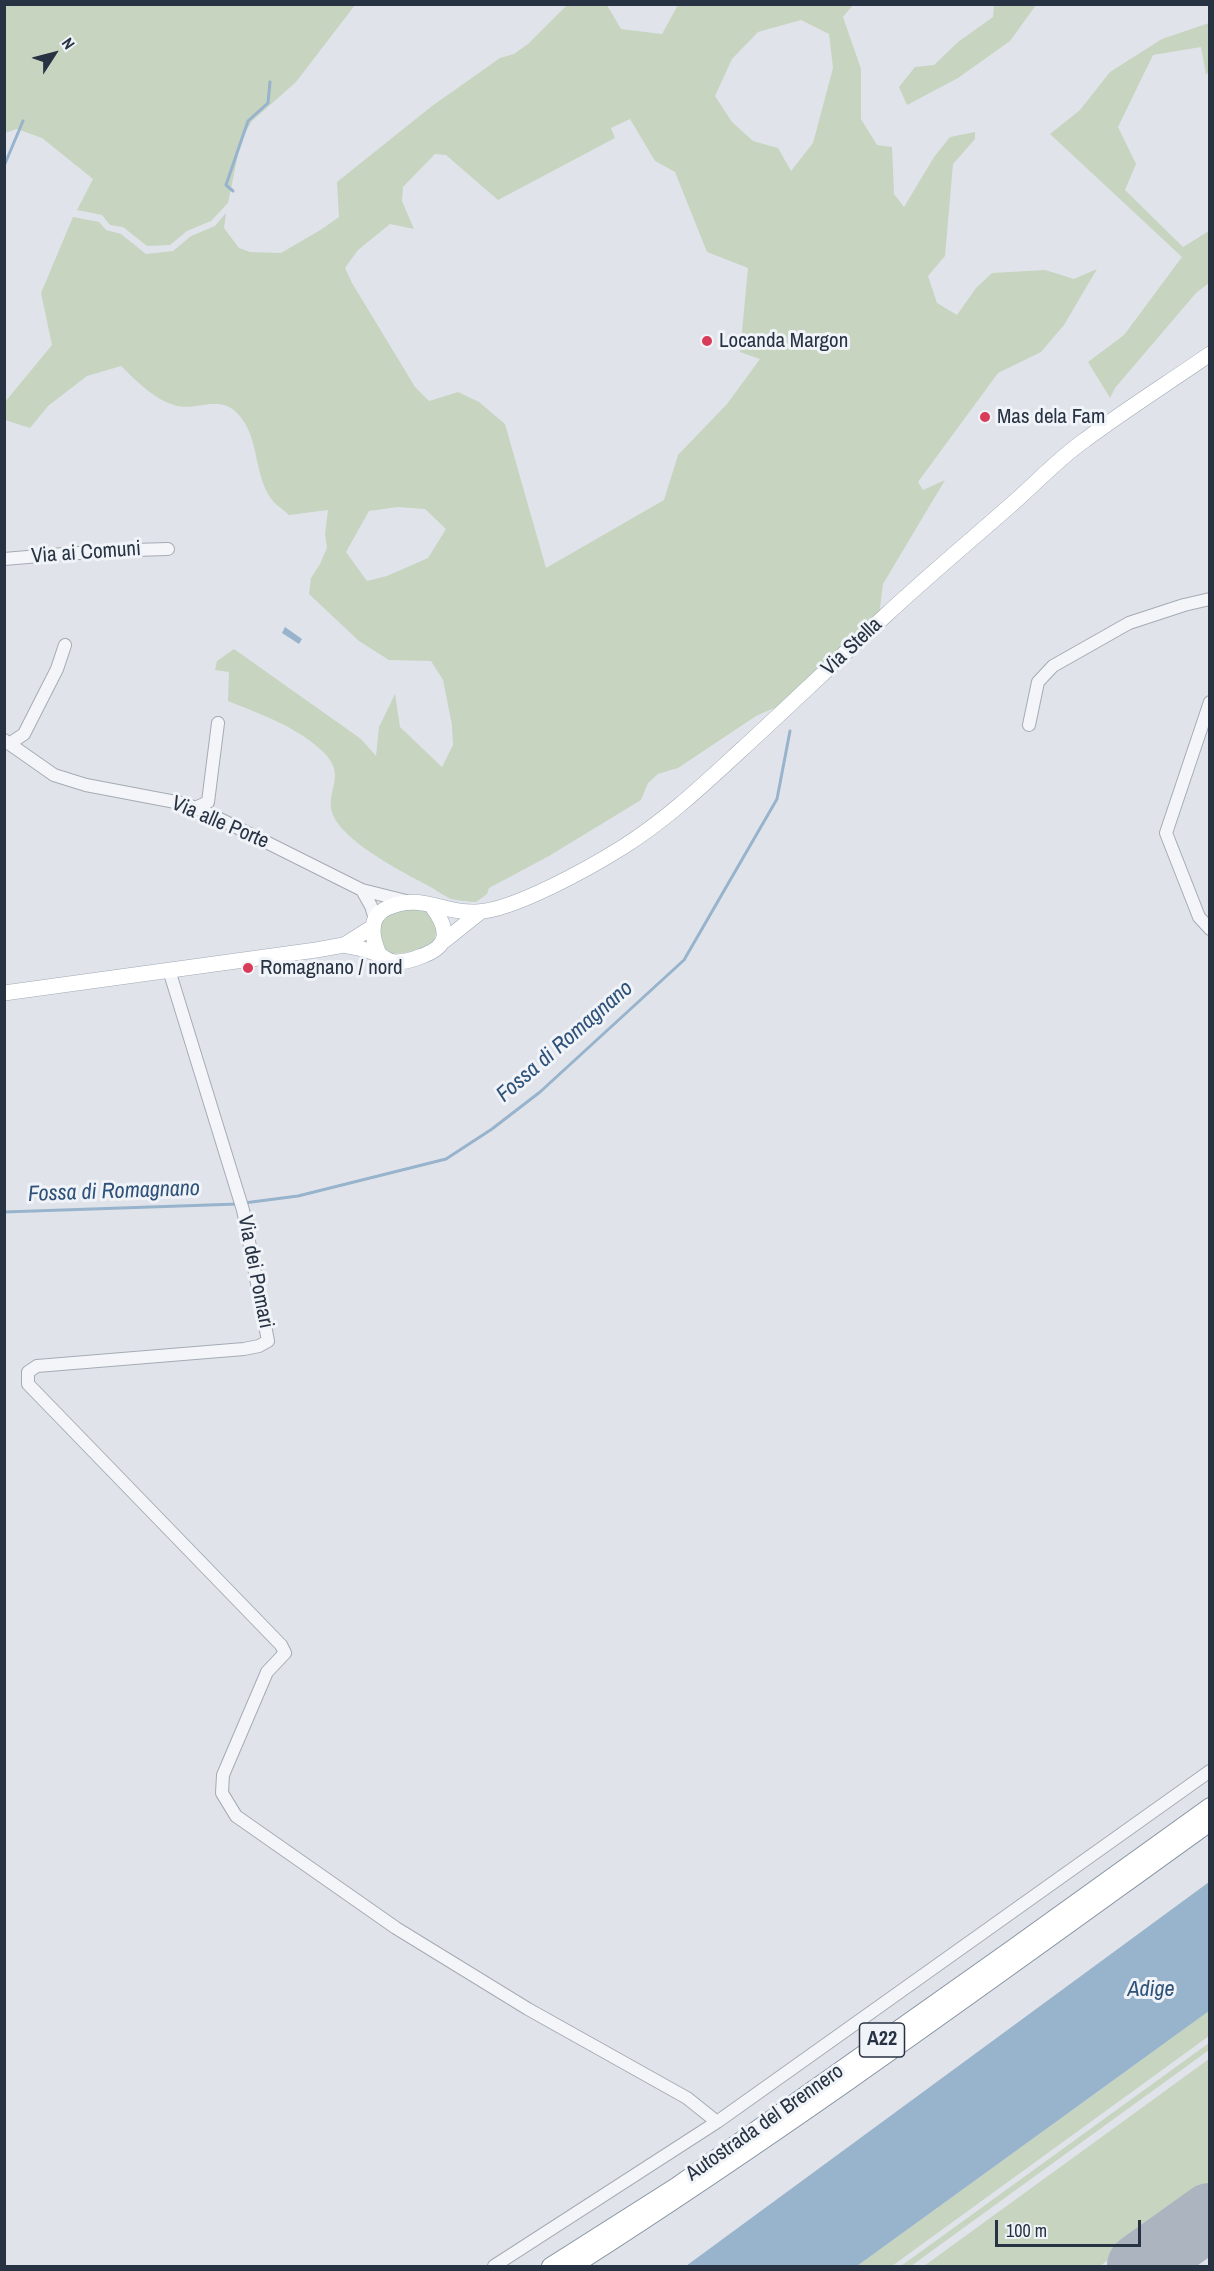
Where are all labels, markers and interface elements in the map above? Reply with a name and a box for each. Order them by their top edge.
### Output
north arrow [24,24,84,84]
text: N [57,33,80,54]
place label: Locanda Margon [719,328,848,354]
marker: Locanda Margon [700,334,714,348]
place label: Mas dela Fam [997,404,1105,430]
marker: Mas dela Fam [978,410,992,424]
street label: Via ai Comuni [30,537,142,569]
street label: Via Stella [817,613,887,681]
street label: Via alle Porte [168,791,272,855]
place label: Romagnano / nord [260,955,403,981]
marker: Romagnano / nord [241,961,255,975]
water label: Fossa di Romagnano [492,976,638,1108]
water label: Fossa di Romagnano [28,1176,200,1208]
street label: Via dei Pomari [232,1213,278,1331]
water label: Adige [1127,1977,1175,2003]
road number: A22 [860,2023,904,2057]
street label: Autostrada del Brennero [681,2059,849,2187]
scale bar [998,2208,1144,2246]
text: 100 m [1006,2218,1047,2243]

